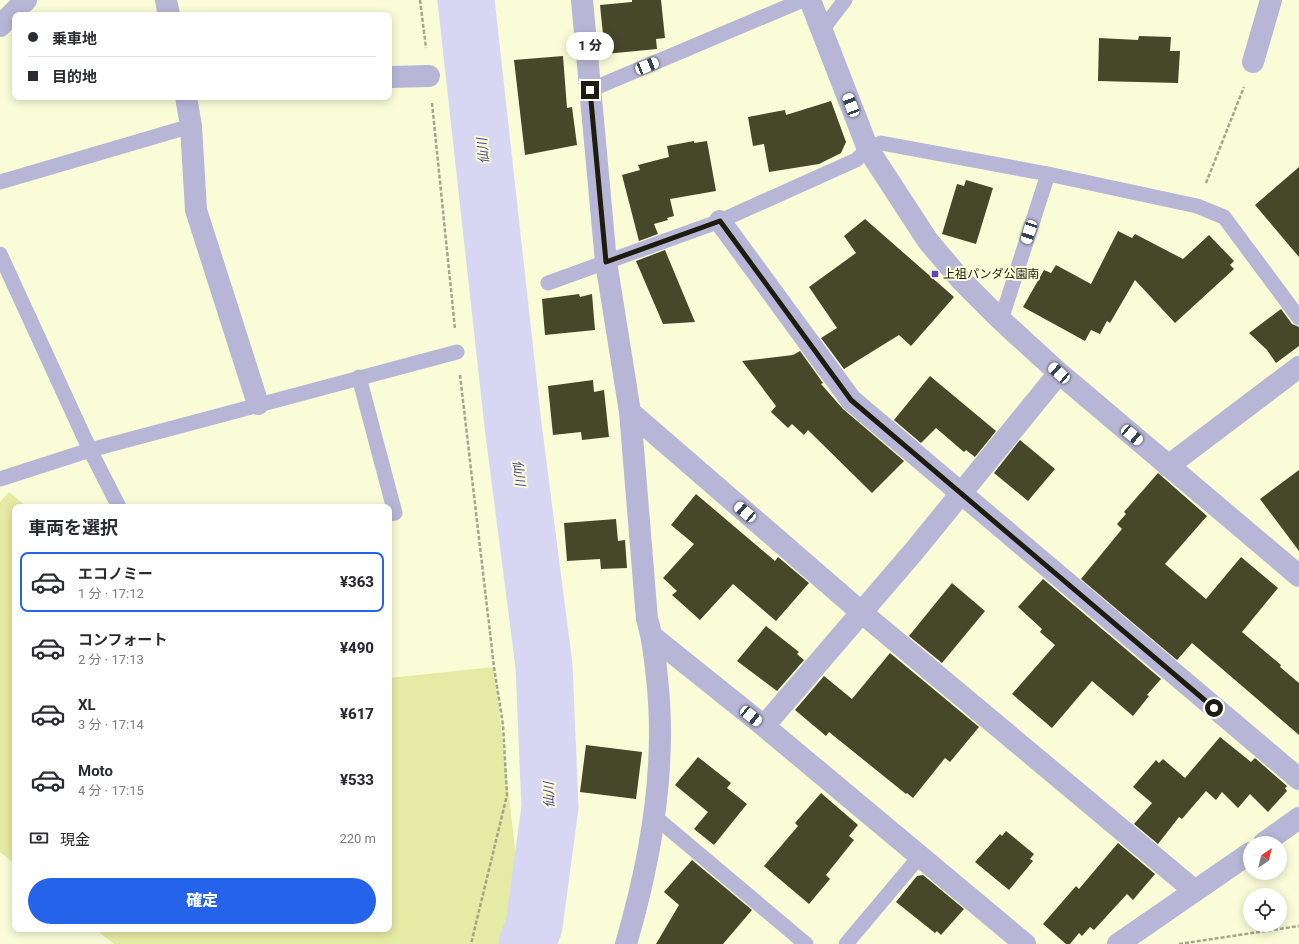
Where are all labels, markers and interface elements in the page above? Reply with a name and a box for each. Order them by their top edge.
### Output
text: 乗車地 [52,30,97,48]
callout: 1 分 [566,32,614,60]
text: 1 分 [578,38,602,53]
car [634,56,660,76]
text: 目的地 [52,68,97,86]
route end [581,81,599,99]
car [841,92,861,118]
water label: 仙川 [474,135,492,165]
car [1020,219,1038,245]
place label: 上祖パンダ公園南 [943,267,1040,281]
marker: 上祖パンダ公園南 [930,269,940,279]
car [1046,361,1072,385]
car [1119,423,1145,447]
water label: 仙川 [510,459,528,489]
car [732,500,758,524]
text: 車両を選択 [28,517,118,538]
icon: car [30,564,66,600]
text: エコノミー [78,565,153,583]
text: ¥363 [340,573,374,591]
text: 1 分 · 17:12 [78,586,144,601]
icon: car [30,630,66,666]
text: コンフォート [78,631,168,649]
text: ¥490 [340,639,374,657]
text: 2 分 · 17:13 [78,652,144,667]
icon: car [30,696,66,732]
text: XL [78,696,96,714]
route start [1205,699,1223,717]
car [738,704,764,728]
text: ¥617 [340,705,374,723]
text: 3 分 · 17:14 [78,717,144,732]
icon: car [30,762,66,798]
text: Moto [78,762,113,780]
text: ¥533 [340,771,374,789]
water label: 仙川 [541,780,557,808]
text: 4 分 · 17:15 [78,783,144,798]
icon: cash [28,827,50,849]
text: 現金 [60,831,90,849]
text: 220 m [339,831,376,846]
north arrow [1243,836,1287,880]
map controls [1243,836,1287,932]
button: 確定 [28,878,376,924]
button: locate [1243,888,1287,932]

